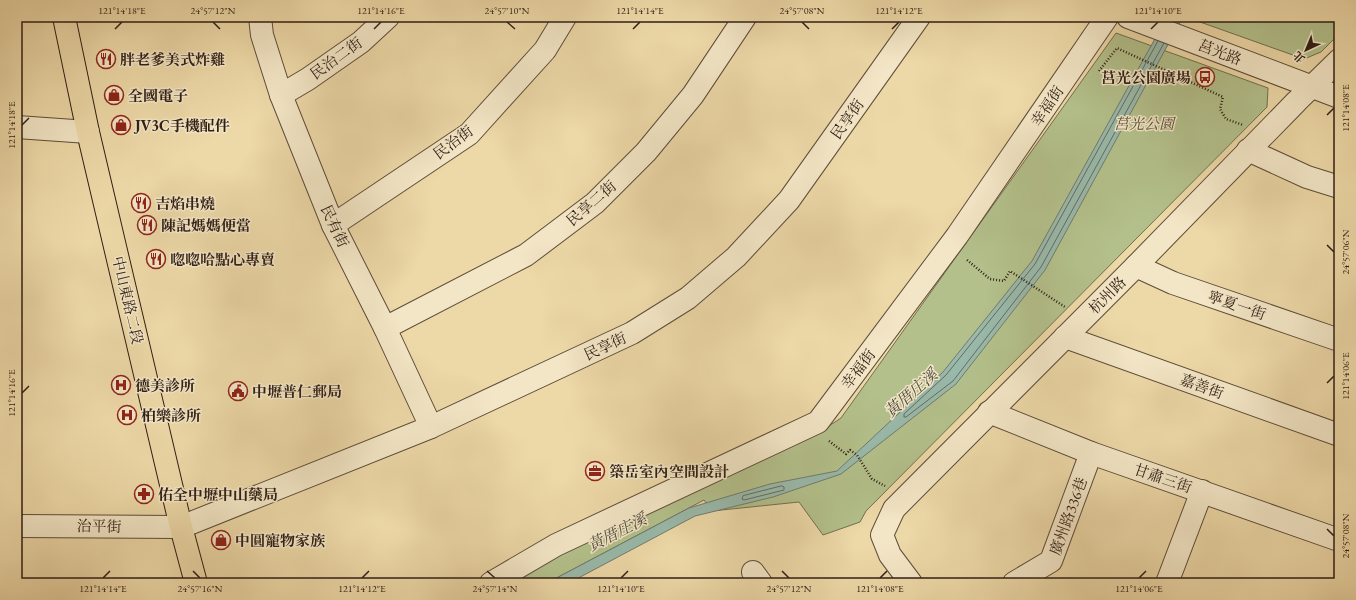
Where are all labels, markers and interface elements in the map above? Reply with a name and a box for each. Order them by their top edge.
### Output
text: 121°14'18"E [98,4,146,17]
text: 24°57'12"N [191,4,236,17]
text: 121°14'16"E [357,4,405,17]
text: 24°57'10"N [485,4,530,17]
text: 121°14'14"E [616,4,664,17]
text: 24°57'08"N [780,4,825,17]
text: 121°14'12"E [875,4,923,17]
text: 121°14'10"E [1134,4,1182,17]
north arrow [1286,30,1326,70]
street label: 民治二街 [306,33,366,83]
street label: 莒光路 [1196,35,1244,69]
restaurant icon: 胖老爹美式炸雞 [95,48,117,70]
text: 北 [1290,48,1308,66]
place label: 胖老爹美式炸雞 [120,50,225,69]
bus stop icon: 莒光公園廣場 [1194,66,1216,88]
place label: 莒光公園廣場 [1101,68,1191,87]
street label: 幸福街 [1027,82,1067,130]
shop icon: 全國電子 [103,84,125,106]
text: 121°14'08"E [1339,84,1352,132]
place label: 全國電子 [128,86,188,105]
street label: 民享街 [826,95,868,143]
text: 121°14'18"E [5,101,18,149]
shop icon: JV3C手機配件 [110,114,132,136]
park label: 莒光公園 [1114,114,1176,133]
place label: JV3C手機配件 [133,116,230,135]
street label: 民治街 [429,121,477,163]
street label: 民享二街 [562,176,620,230]
restaurant icon: 吉焰串燒 [130,192,152,214]
place label: 吉焰串燒 [155,194,215,213]
street label: 民有街 [317,202,353,250]
restaurant icon: 陳記媽媽便當 [136,214,158,236]
place label: 陳記媽媽便當 [161,216,251,235]
text: 24°57'06"N [1339,229,1352,274]
restaurant icon: 唿唿哈點心專賣 [145,248,167,270]
place label: 唿唿哈點心專賣 [170,250,275,269]
street label: 中山東路二段 [109,254,147,346]
street label: 杭州路 [1084,272,1130,318]
street label: 寧夏一街 [1206,286,1268,324]
street label: 民享街 [581,328,629,364]
street label: 幸福街 [837,345,879,393]
text: 121°14'06"E [1339,352,1352,400]
water label: 黃厝庄溪 [880,363,944,422]
text: 121°14'16"E [5,369,18,417]
street label: 嘉善街 [1178,369,1226,403]
hospital icon: 德美診所 [110,374,132,396]
place label: 德美診所 [135,376,195,395]
public building icon: 中壢普仁郵局 [227,380,249,402]
place label: 中壢普仁郵局 [252,382,342,401]
hospital icon: 柏樂診所 [116,404,138,426]
place label: 柏樂診所 [141,406,201,425]
street label: 甘肅三街 [1132,459,1194,497]
office icon: 築岳室內空間設計 [584,460,606,482]
place label: 築岳室內空間設計 [609,462,729,481]
street label: 廣州路336巷 [1045,474,1091,558]
pharmacy icon: 佑全中壢中山藥局 [133,483,155,505]
place label: 佑全中壢中山藥局 [158,485,278,504]
water label: 黃厝庄溪 [584,507,652,556]
text: 24°57'08"N [1339,513,1352,558]
street label: 治平街 [76,516,122,536]
shop icon: 中圓寵物家族 [210,529,232,551]
place label: 中圓寵物家族 [235,531,325,550]
text: 121°14'14"E [79,582,127,595]
text: 24°57'16"N [178,582,223,595]
text: 121°14'12"E [338,582,386,595]
text: 24°57'14"N [473,582,518,595]
text: 121°14'10"E [597,582,645,595]
text: 24°57'12"N [767,582,812,595]
text: 121°14'08"E [856,582,904,595]
text: 121°14'06"E [1115,582,1163,595]

